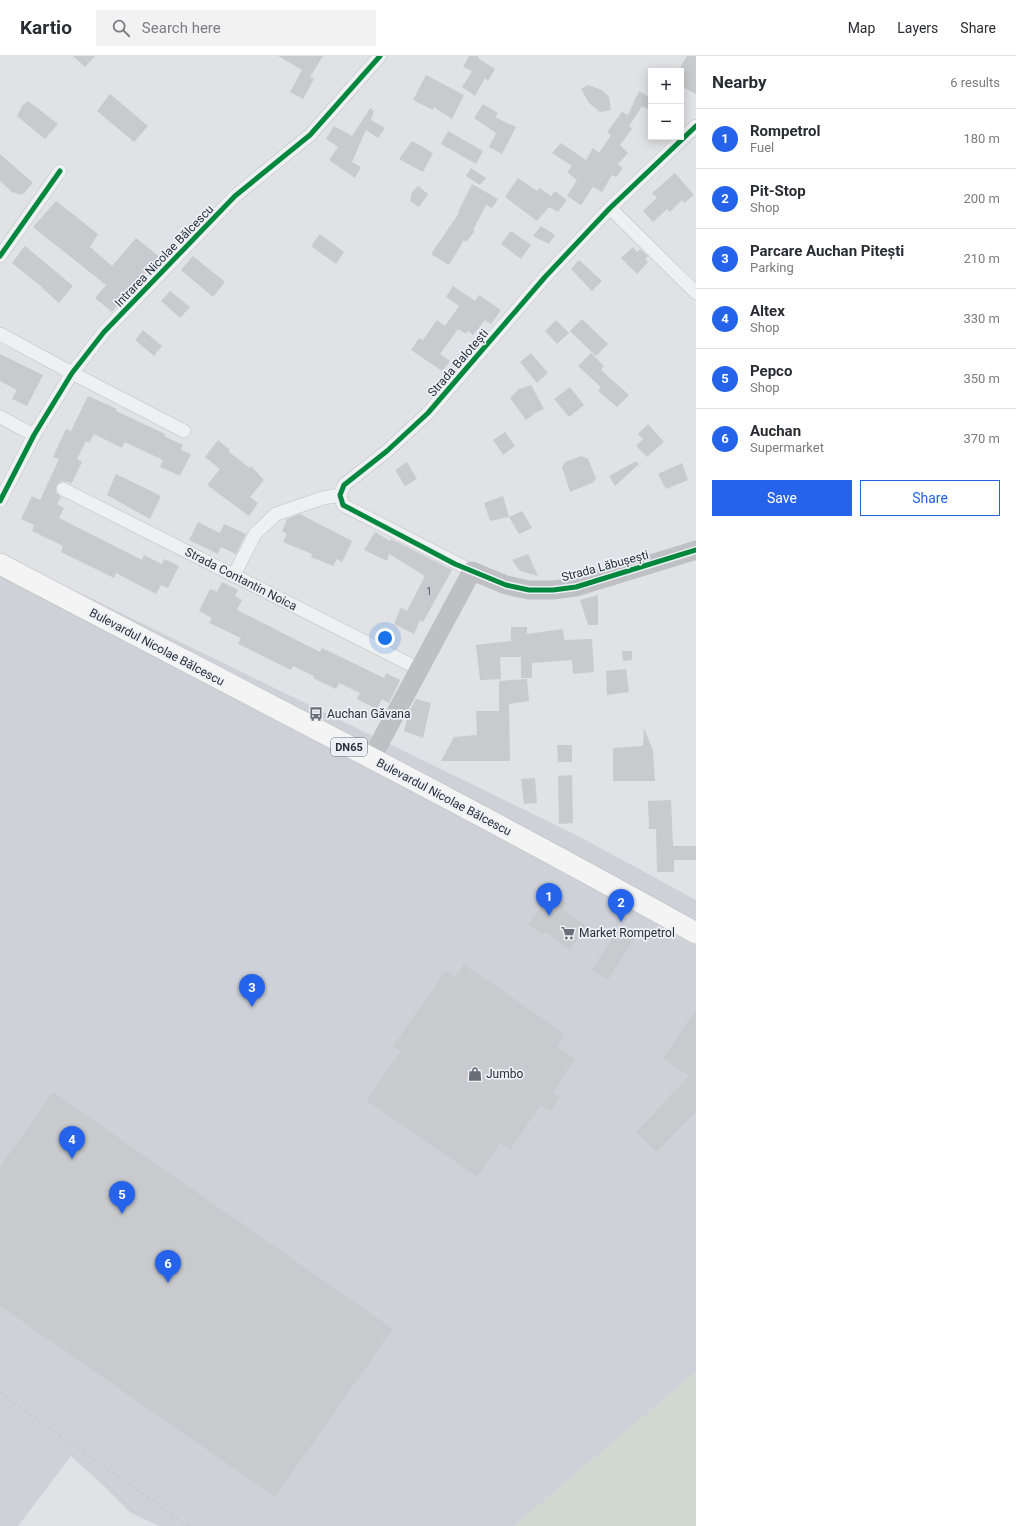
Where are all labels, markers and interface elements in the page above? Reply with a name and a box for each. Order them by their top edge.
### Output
search box [96,10,376,46]
text: Kartio [20,16,72,39]
icon: search [110,17,132,39]
text: Search here [142,19,221,37]
text: Map [848,20,875,36]
text: Layers [897,20,938,36]
text: Share [960,20,996,36]
map controls [648,68,684,140]
button: + [648,68,684,104]
text: Nearby [712,72,767,92]
text: 6 results [950,75,1000,90]
button: − [648,104,684,140]
text: Rompetrol [750,122,820,140]
text: 1 [721,131,729,146]
text: 180 m [963,131,1000,146]
text: Fuel [750,140,774,155]
text: Pit-Stop [750,182,806,200]
text: 2 [721,191,729,206]
text: 200 m [963,191,1000,206]
text: Shop [750,200,780,215]
street label: Intrarea Nicolae Bălcescu [112,202,216,310]
text: Parcare Auchan Pitești [750,242,904,260]
text: 3 [721,251,729,266]
text: 210 m [963,251,1000,266]
text: Parking [750,260,794,275]
text: Altex [750,302,785,320]
text: 4 [721,311,729,326]
text: 330 m [963,311,1000,326]
text: Shop [750,320,780,335]
street label: Strada Balotești [425,326,492,400]
text: Pepco [750,362,792,380]
text: 5 [721,371,729,386]
text: 350 m [963,371,1000,386]
text: Shop [750,380,780,395]
text: Auchan [750,422,801,440]
text: 6 [721,431,729,446]
text: 370 m [963,431,1000,446]
text: Supermarket [750,440,824,455]
button: Save [712,480,852,516]
button: Share [860,480,1000,516]
street label: Strada Contantin Noica [183,545,299,613]
street label: Strada Lăbușești [560,548,650,585]
house number: 1 [426,586,432,597]
street label: Bulevardul Nicolae Bălcescu [87,605,227,689]
your location [375,628,395,648]
bus stop icon: Auchan Găvana [308,706,324,722]
place label: Auchan Găvana [327,707,410,721]
road number: DN65 [331,738,367,756]
street label: Bulevardul Nicolae Bălcescu [374,755,514,839]
pin: 1 [536,883,562,916]
pin: 2 [608,889,634,922]
supermarket icon: Market Rompetrol [560,925,576,941]
place label: Market Rompetrol [579,926,675,940]
pin: 3 [239,974,265,1007]
shop icon: Jumbo [467,1066,483,1082]
place label: Jumbo [486,1067,523,1081]
pin: 4 [59,1126,85,1159]
pin: 5 [109,1181,135,1214]
pin: 6 [155,1250,181,1283]

